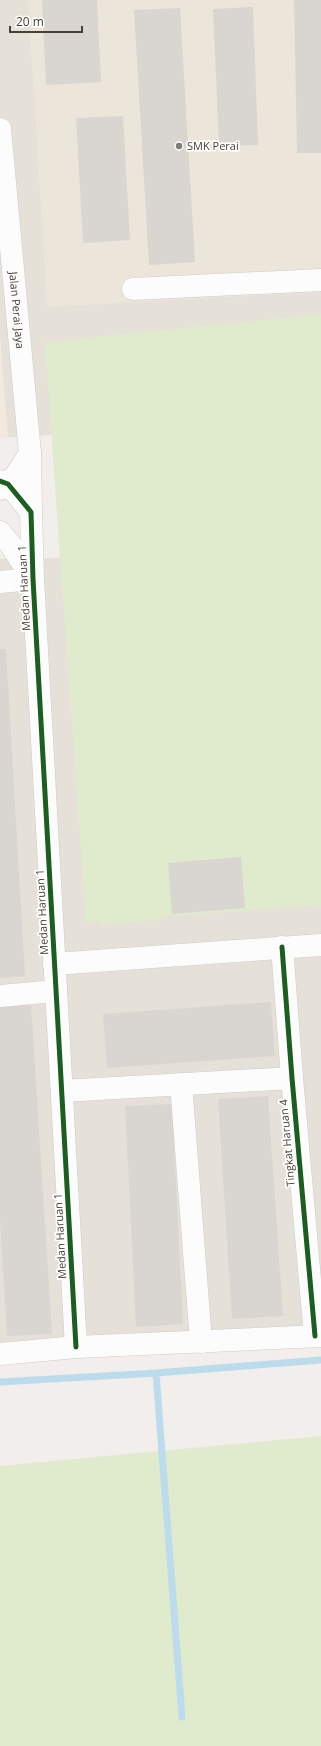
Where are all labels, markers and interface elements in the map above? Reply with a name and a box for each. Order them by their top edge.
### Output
scale bar [10,8,82,34]
text: 20 m [16,13,44,30]
place label: SMK Perai [187,138,239,153]
marker: SMK Perai [174,141,184,151]
street label: Jalan Perai Jaya [6,270,28,349]
street label: Medan Haruan 1 [14,545,33,631]
street label: Medan Haruan 1 [32,869,51,955]
street label: Tingkat Haruan 4 [275,1098,298,1187]
street label: Medan Haruan 1 [50,1193,69,1279]

